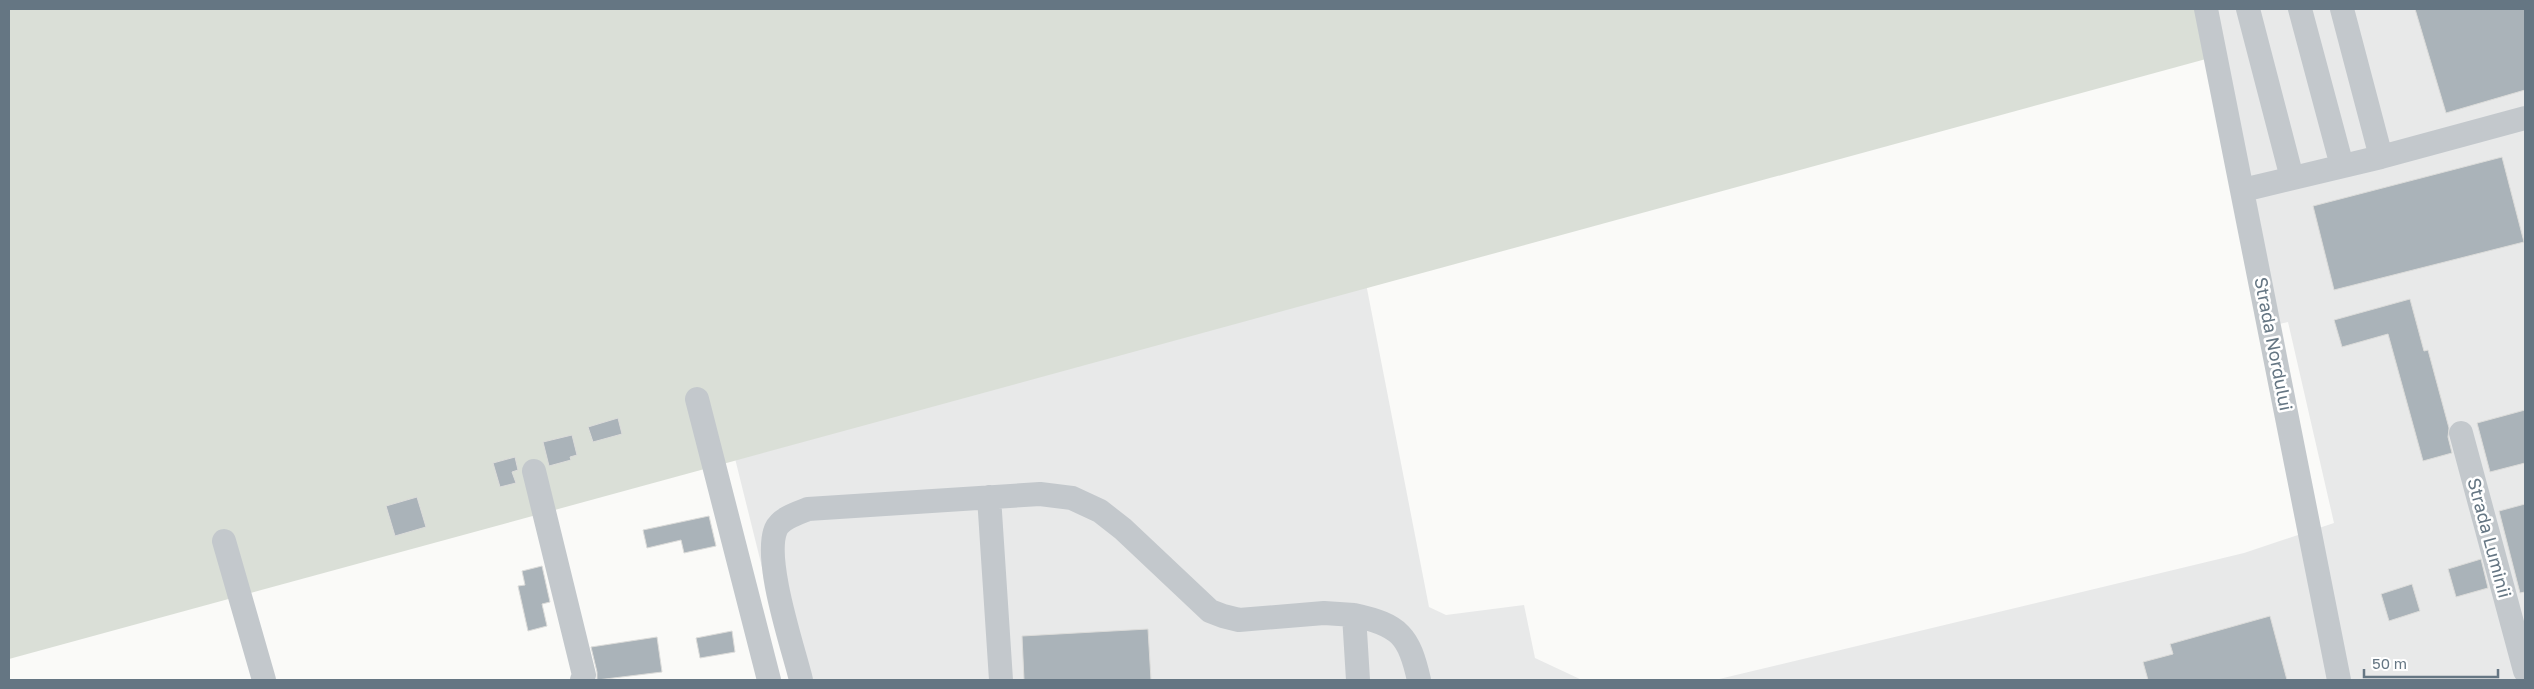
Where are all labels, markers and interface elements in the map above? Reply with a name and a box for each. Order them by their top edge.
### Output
street label: Strada Nordului [2250,275,2298,413]
street label: Strada Luminii [2463,475,2517,600]
scale bar [2364,646,2498,678]
text: 50 m [2372,654,2407,672]

